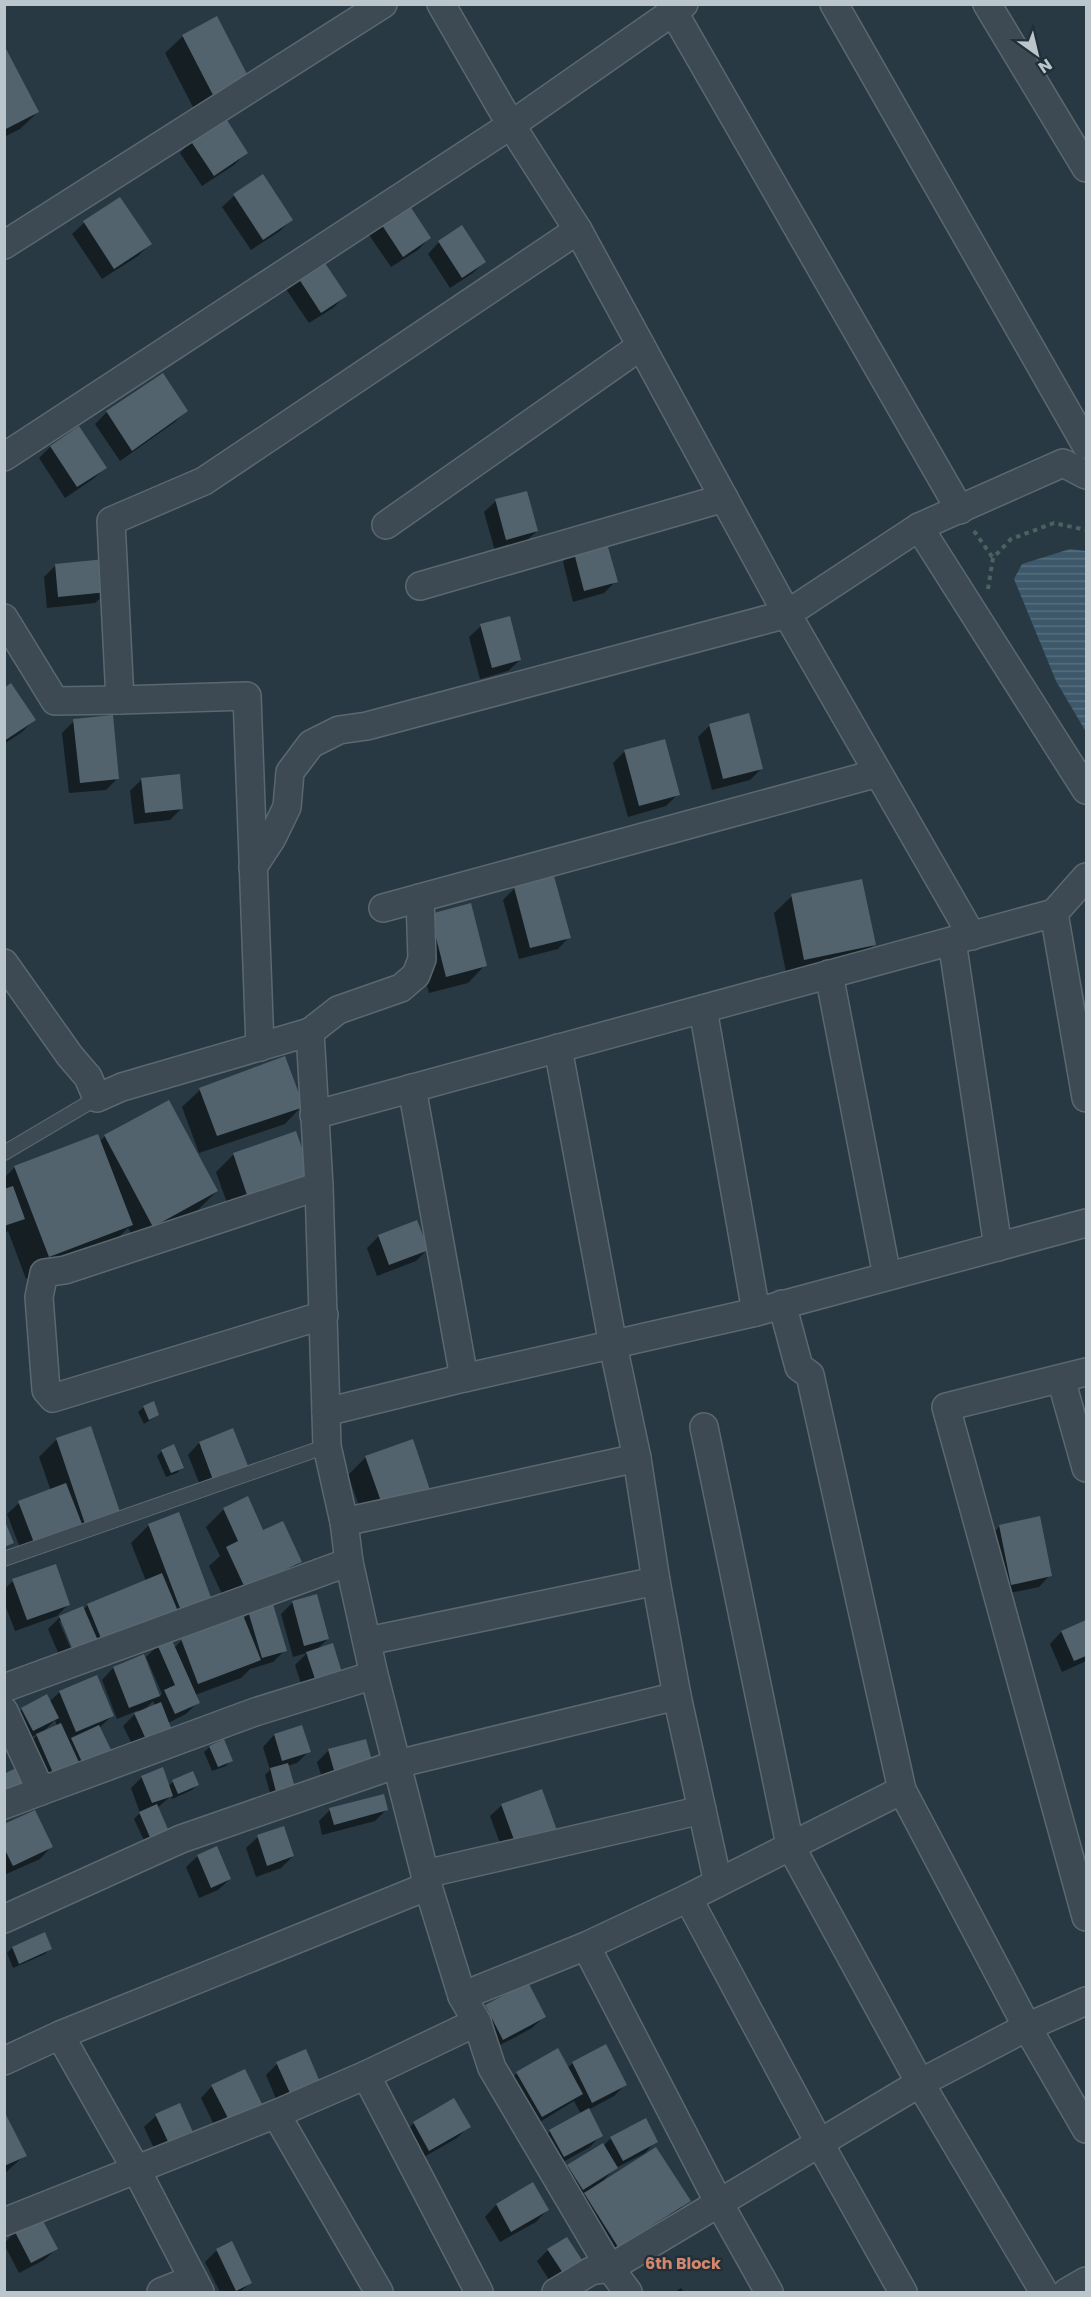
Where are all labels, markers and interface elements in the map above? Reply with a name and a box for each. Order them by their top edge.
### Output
north arrow [1007,24,1067,84]
text: N [1034,53,1057,79]
district label: 6th Block [645,2252,721,2275]

